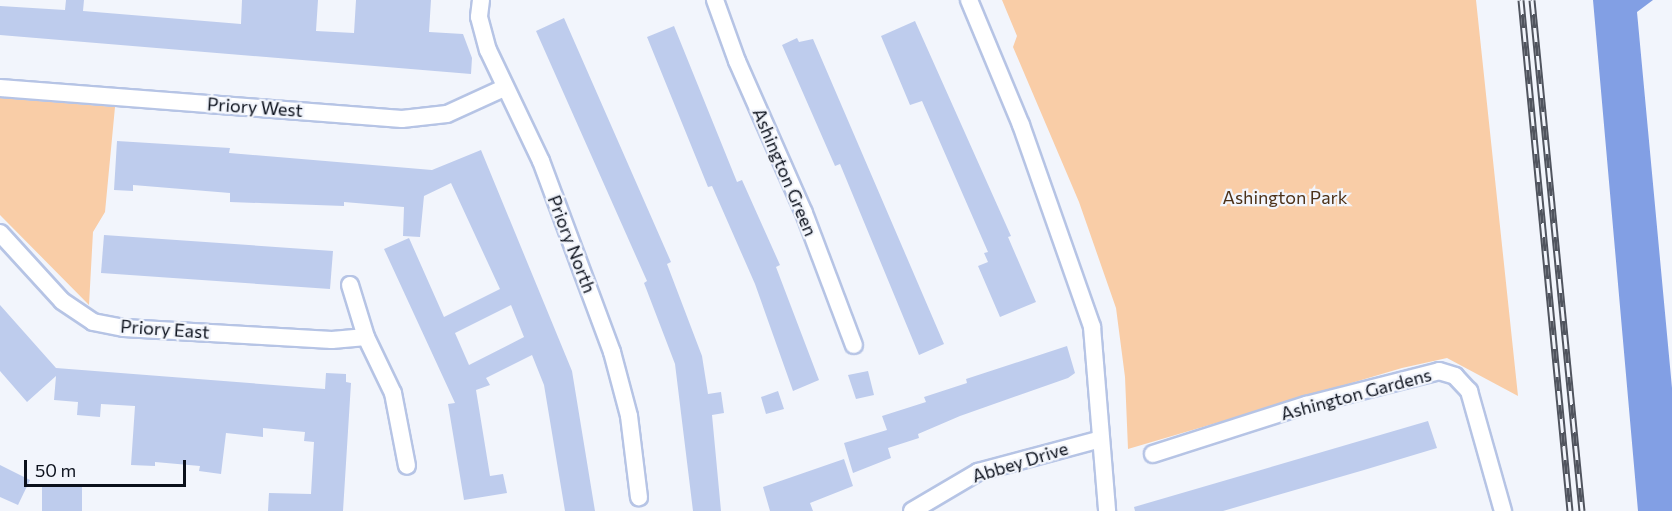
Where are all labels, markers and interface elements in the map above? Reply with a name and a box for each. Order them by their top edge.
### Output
street label: Priory West [206,93,304,121]
street label: Ashington Green [748,105,822,239]
park label: Ashington Park [1222,186,1348,208]
street label: Priory North [543,192,601,296]
street label: Priory East [120,315,210,343]
street label: Ashington Gardens [1278,363,1434,425]
street label: Abbey Drive [969,437,1071,487]
scale bar [27,448,189,486]
text: 50 m [35,459,76,481]

